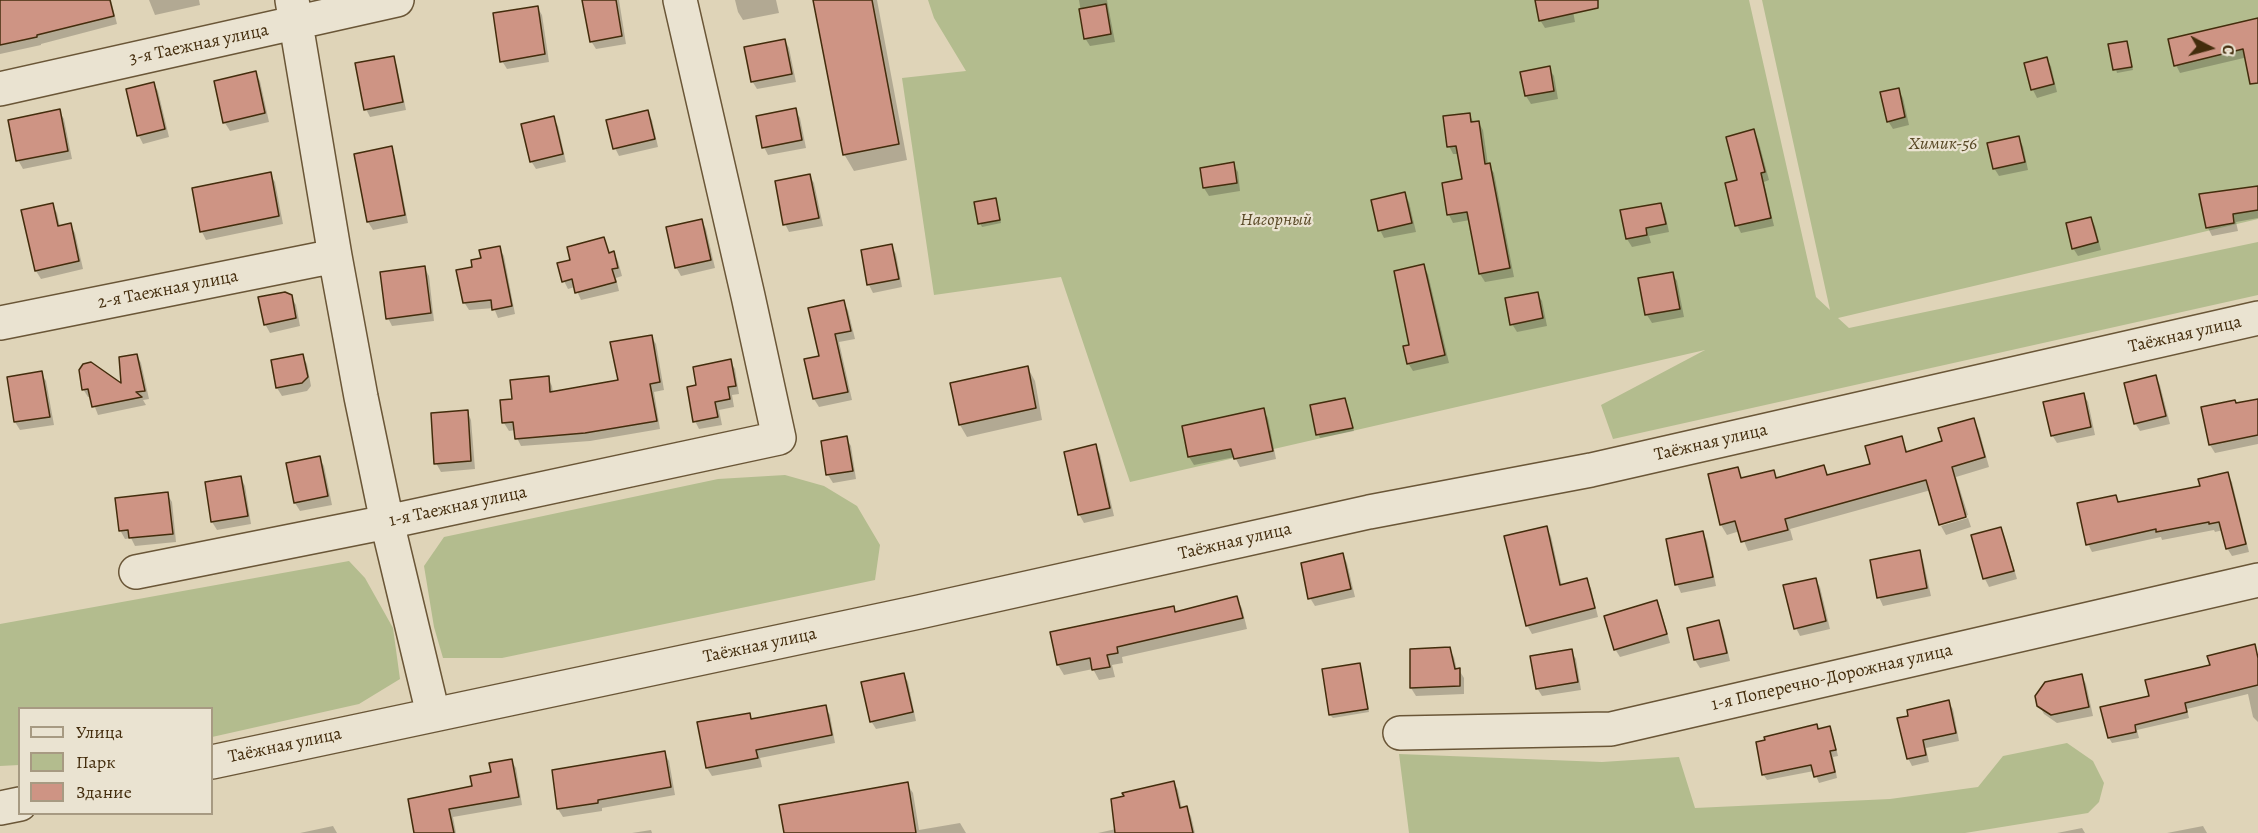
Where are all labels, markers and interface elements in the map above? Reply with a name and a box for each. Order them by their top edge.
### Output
north arrow [2180,18,2240,78]
street label: 3-я Таежная улица [127,20,271,70]
text: С [2216,44,2239,56]
park label: Химик-56 [1909,134,1977,156]
park label: Нагорный [1240,210,1312,232]
street label: 2-я Таежная улица [96,266,240,314]
street label: Таёжная улица [2126,311,2244,359]
street label: Таёжная улица [1652,419,1770,467]
street label: 1-я Таежная улица [387,482,529,532]
street label: Таёжная улица [1176,518,1294,566]
street label: Таёжная улица [701,623,819,669]
street label: 1-я Поперечно-Дорожная улица [1709,640,1955,716]
legend [18,707,213,815]
text: Улица [76,720,123,744]
street label: Таёжная улица [226,723,344,769]
text: Парк [76,750,116,774]
text: Здание [76,780,132,804]

